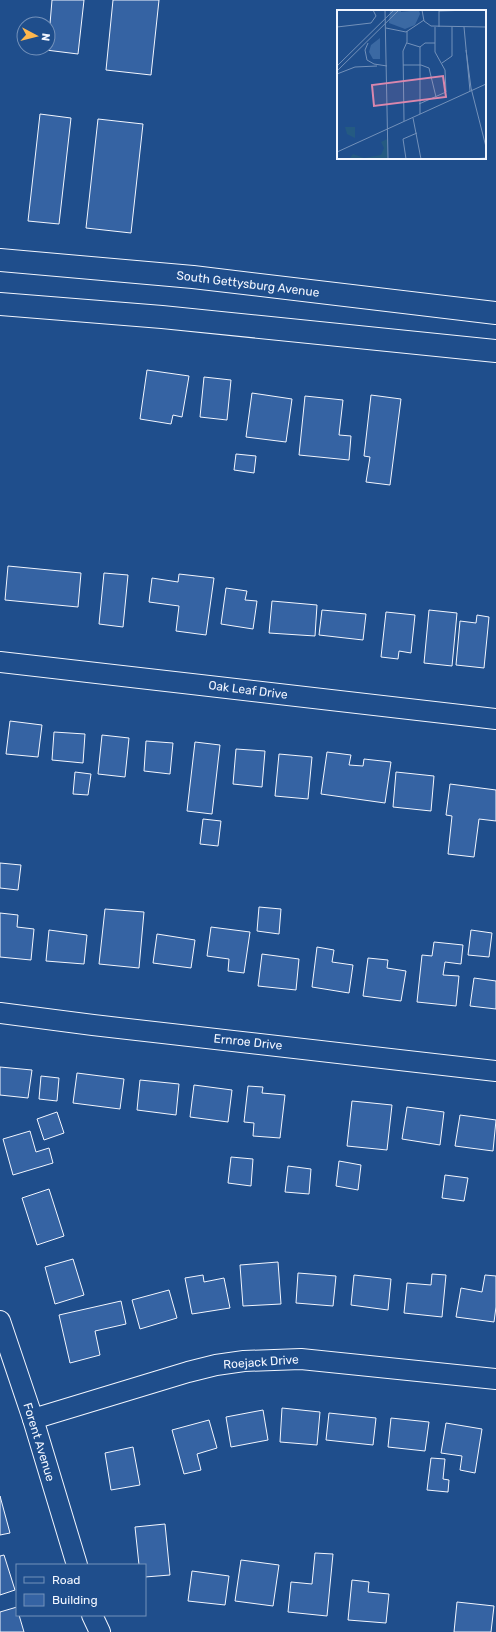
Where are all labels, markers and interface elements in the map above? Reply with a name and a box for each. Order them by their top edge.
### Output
inset map [337,10,486,159]
north arrow [16,16,56,56]
text: N [38,32,52,42]
street label: South Gettysburg Avenue [176,268,321,300]
street label: Oak Leaf Drive [208,678,289,702]
street label: Ernroe Drive [213,1031,283,1053]
street label: Roejack Drive [223,1352,299,1372]
street label: Forent Avenue [20,1401,58,1483]
legend [16,1564,146,1616]
text: Road [52,1573,80,1587]
text: Building [52,1593,98,1607]

